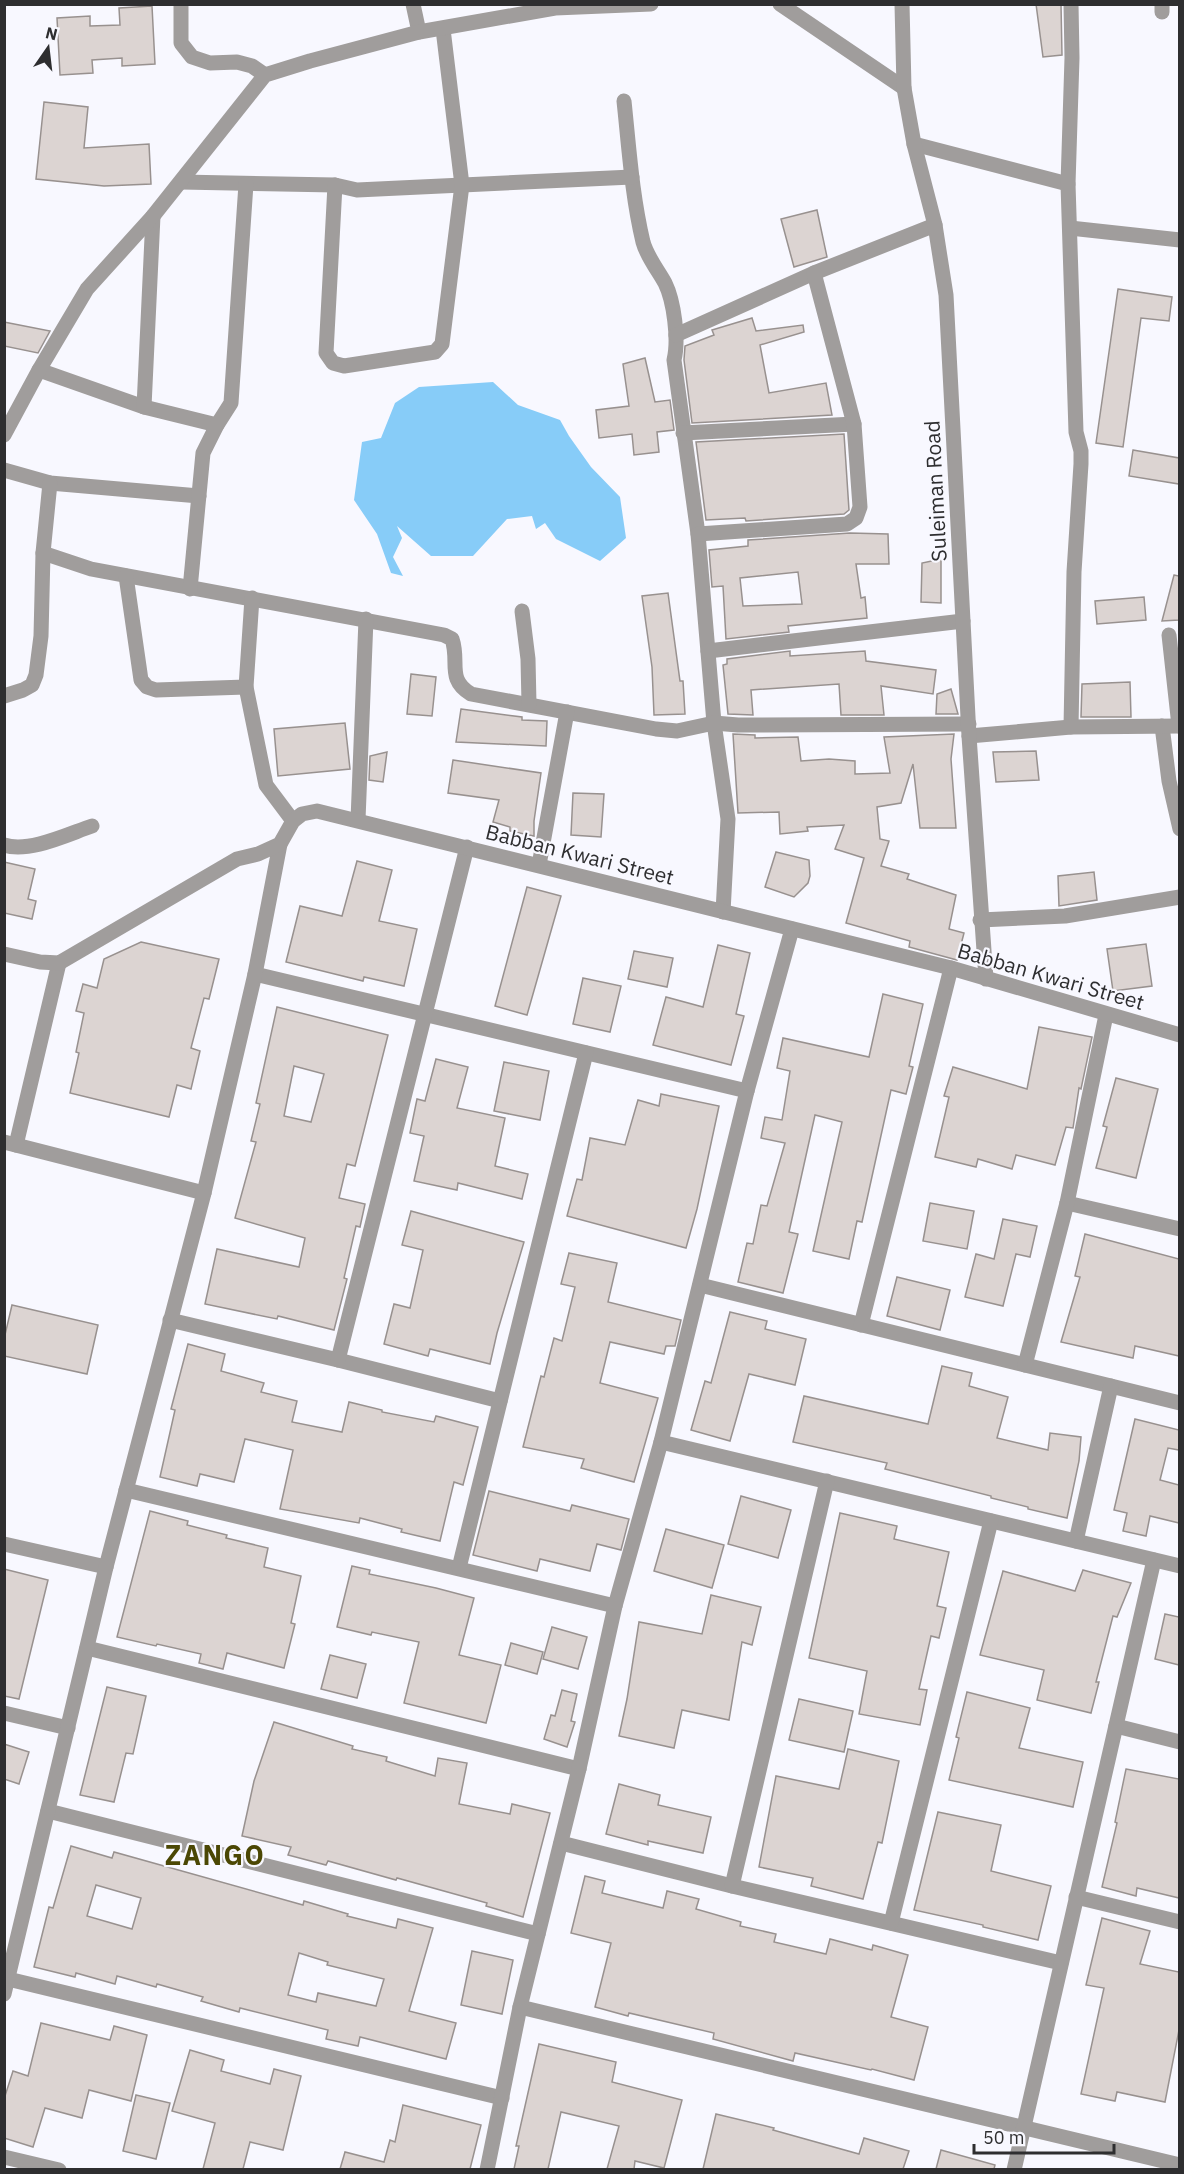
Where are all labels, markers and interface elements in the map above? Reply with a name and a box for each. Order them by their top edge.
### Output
north arrow [18,18,78,78]
text: N [44,22,60,45]
street label: Suleiman Road [917,420,953,562]
street label: Babban Kwari Street [483,817,677,891]
street label: Babban Kwari Street [954,936,1148,1016]
district label: ZANGO [165,1837,265,1872]
scale bar [974,2117,1114,2155]
text: 50 m [983,2126,1025,2149]

